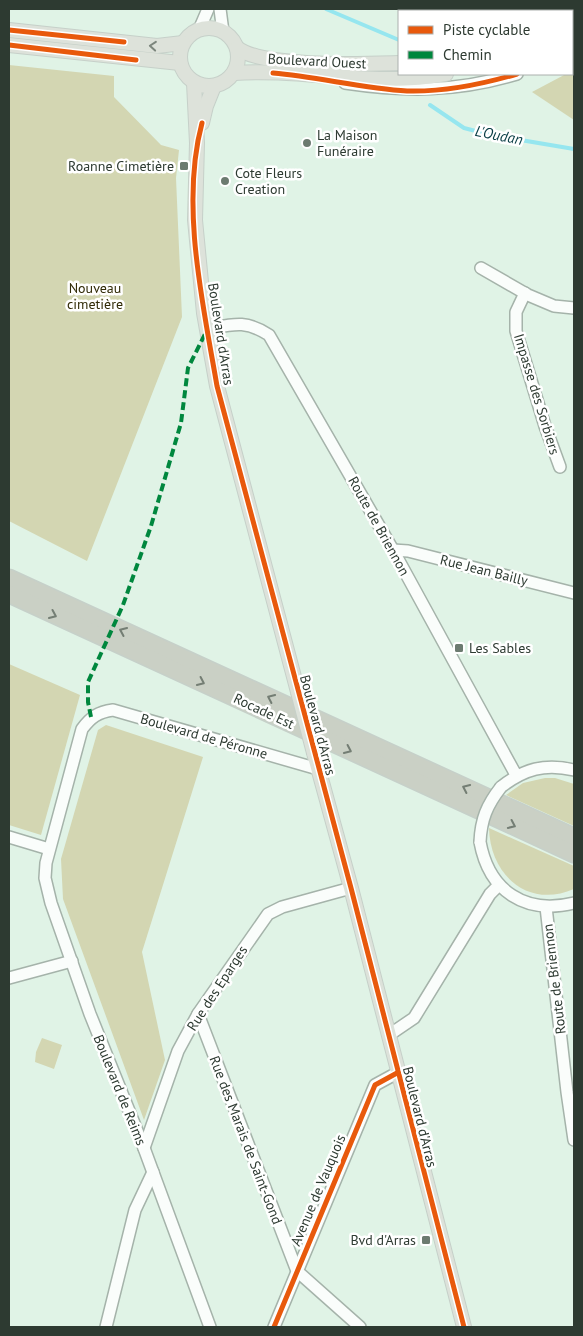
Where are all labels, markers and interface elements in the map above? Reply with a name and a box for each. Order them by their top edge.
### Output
legend [398,10,573,75]
text: Piste cyclable [443,20,530,39]
one-way arrow [149,40,157,51]
text: Chemin [443,45,492,64]
street label: Boulevard Ouest [267,49,367,73]
water label: L'Oudan [473,121,525,149]
place label: La Maison Funéraire [317,126,377,160]
marker: La Maison Funéraire [301,137,313,149]
place label: Roanne Cimetière [68,157,174,175]
marker: Roanne Cimetière [178,160,190,172]
place label: Cote Fleurs Creation [235,164,302,198]
marker: Cote Fleurs Creation [219,175,231,187]
park label: Nouveau cimetière [67,279,123,313]
street label: Boulevard d'Arras [204,282,238,387]
street label: Impasse des Sorbiers [510,331,564,457]
street label: Route de Briennon [344,473,414,579]
street label: Rue Jean Bailly [438,550,530,590]
one-way arrow [48,608,57,619]
one-way arrow [119,626,128,637]
place label: Les Sables [469,639,531,657]
marker: Les Sables [453,642,465,654]
street label: Boulevard d'Arras [296,673,340,777]
one-way arrow [196,676,205,687]
street label: Rocade Est [231,689,297,733]
one-way arrow [267,694,276,704]
street label: Boulevard de Péronne [138,709,270,763]
one-way arrow [343,744,352,754]
one-way arrow [462,783,471,794]
one-way arrow [507,819,516,830]
street label: Route de Briennon [538,923,570,1035]
street label: Rue des Eparges [183,942,251,1034]
street label: Boulevard de Reims [90,1032,150,1148]
street label: Rue des Marais de Saint-Gond [206,1053,286,1227]
street label: Boulevard d'Arras [399,1065,441,1169]
street label: Avenue de Vauquois [286,1131,350,1248]
place label: Bvd d'Arras [350,1231,416,1249]
marker: Bvd d'Arras [420,1234,432,1246]

